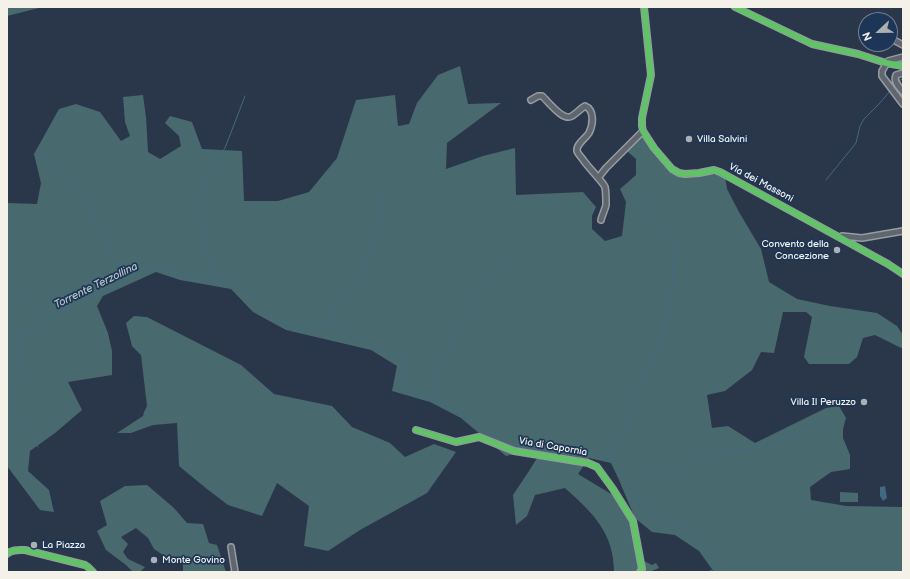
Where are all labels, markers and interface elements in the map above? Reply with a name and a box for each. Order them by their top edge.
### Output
north arrow [858,12,898,52]
text: N [860,30,875,43]
place label: Villa Salvini [697,133,747,145]
marker: Villa Salvini [684,134,694,144]
street label: Via dei Massoni [727,161,795,205]
place label: Convento della Concezione [761,238,829,262]
marker: Convento della Concezione [832,245,842,255]
water label: Torrente Terzollina [52,260,140,312]
place label: Villa Il Peruzzo [791,396,856,408]
marker: Villa Il Peruzzo [859,397,869,407]
street label: Via di Capornia [518,435,588,459]
place label: La Piazza [42,539,85,551]
marker: La Piazza [29,540,39,550]
place label: Monte Govino [162,554,225,566]
marker: Monte Govino [149,555,159,565]

